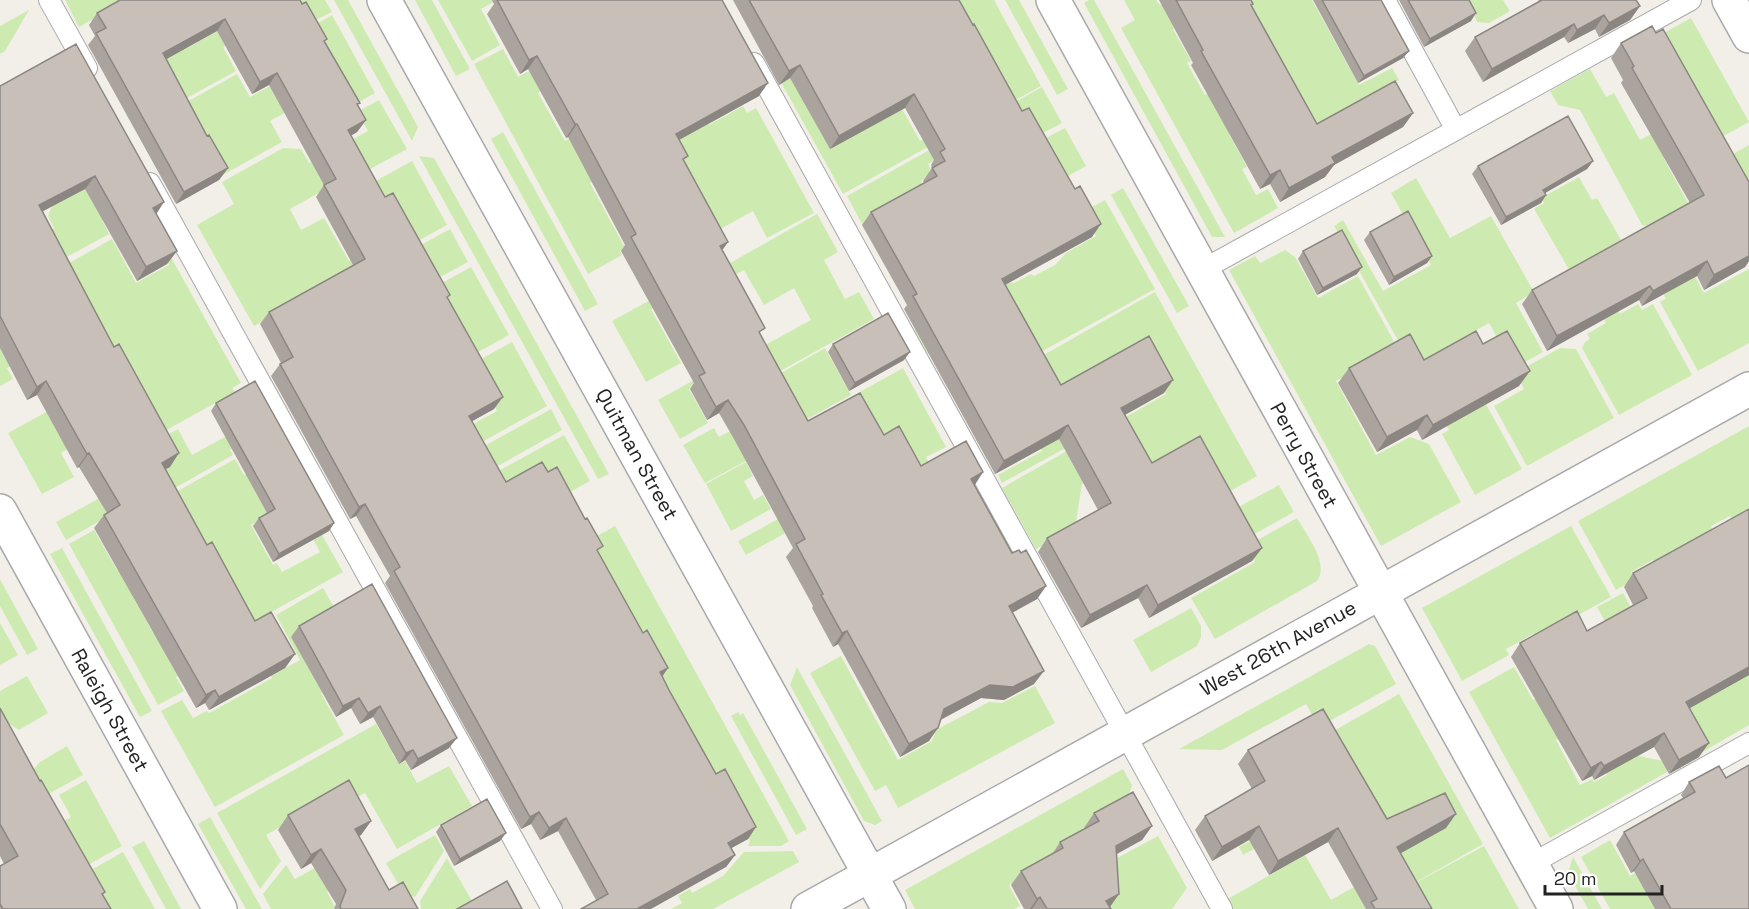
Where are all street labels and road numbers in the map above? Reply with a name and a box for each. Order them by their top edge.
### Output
street label: Quitman Street [590,383,684,525]
street label: Perry Street [1264,397,1344,513]
street label: West 26th Avenue [1195,594,1361,702]
street label: Raleigh Street [65,644,155,776]

